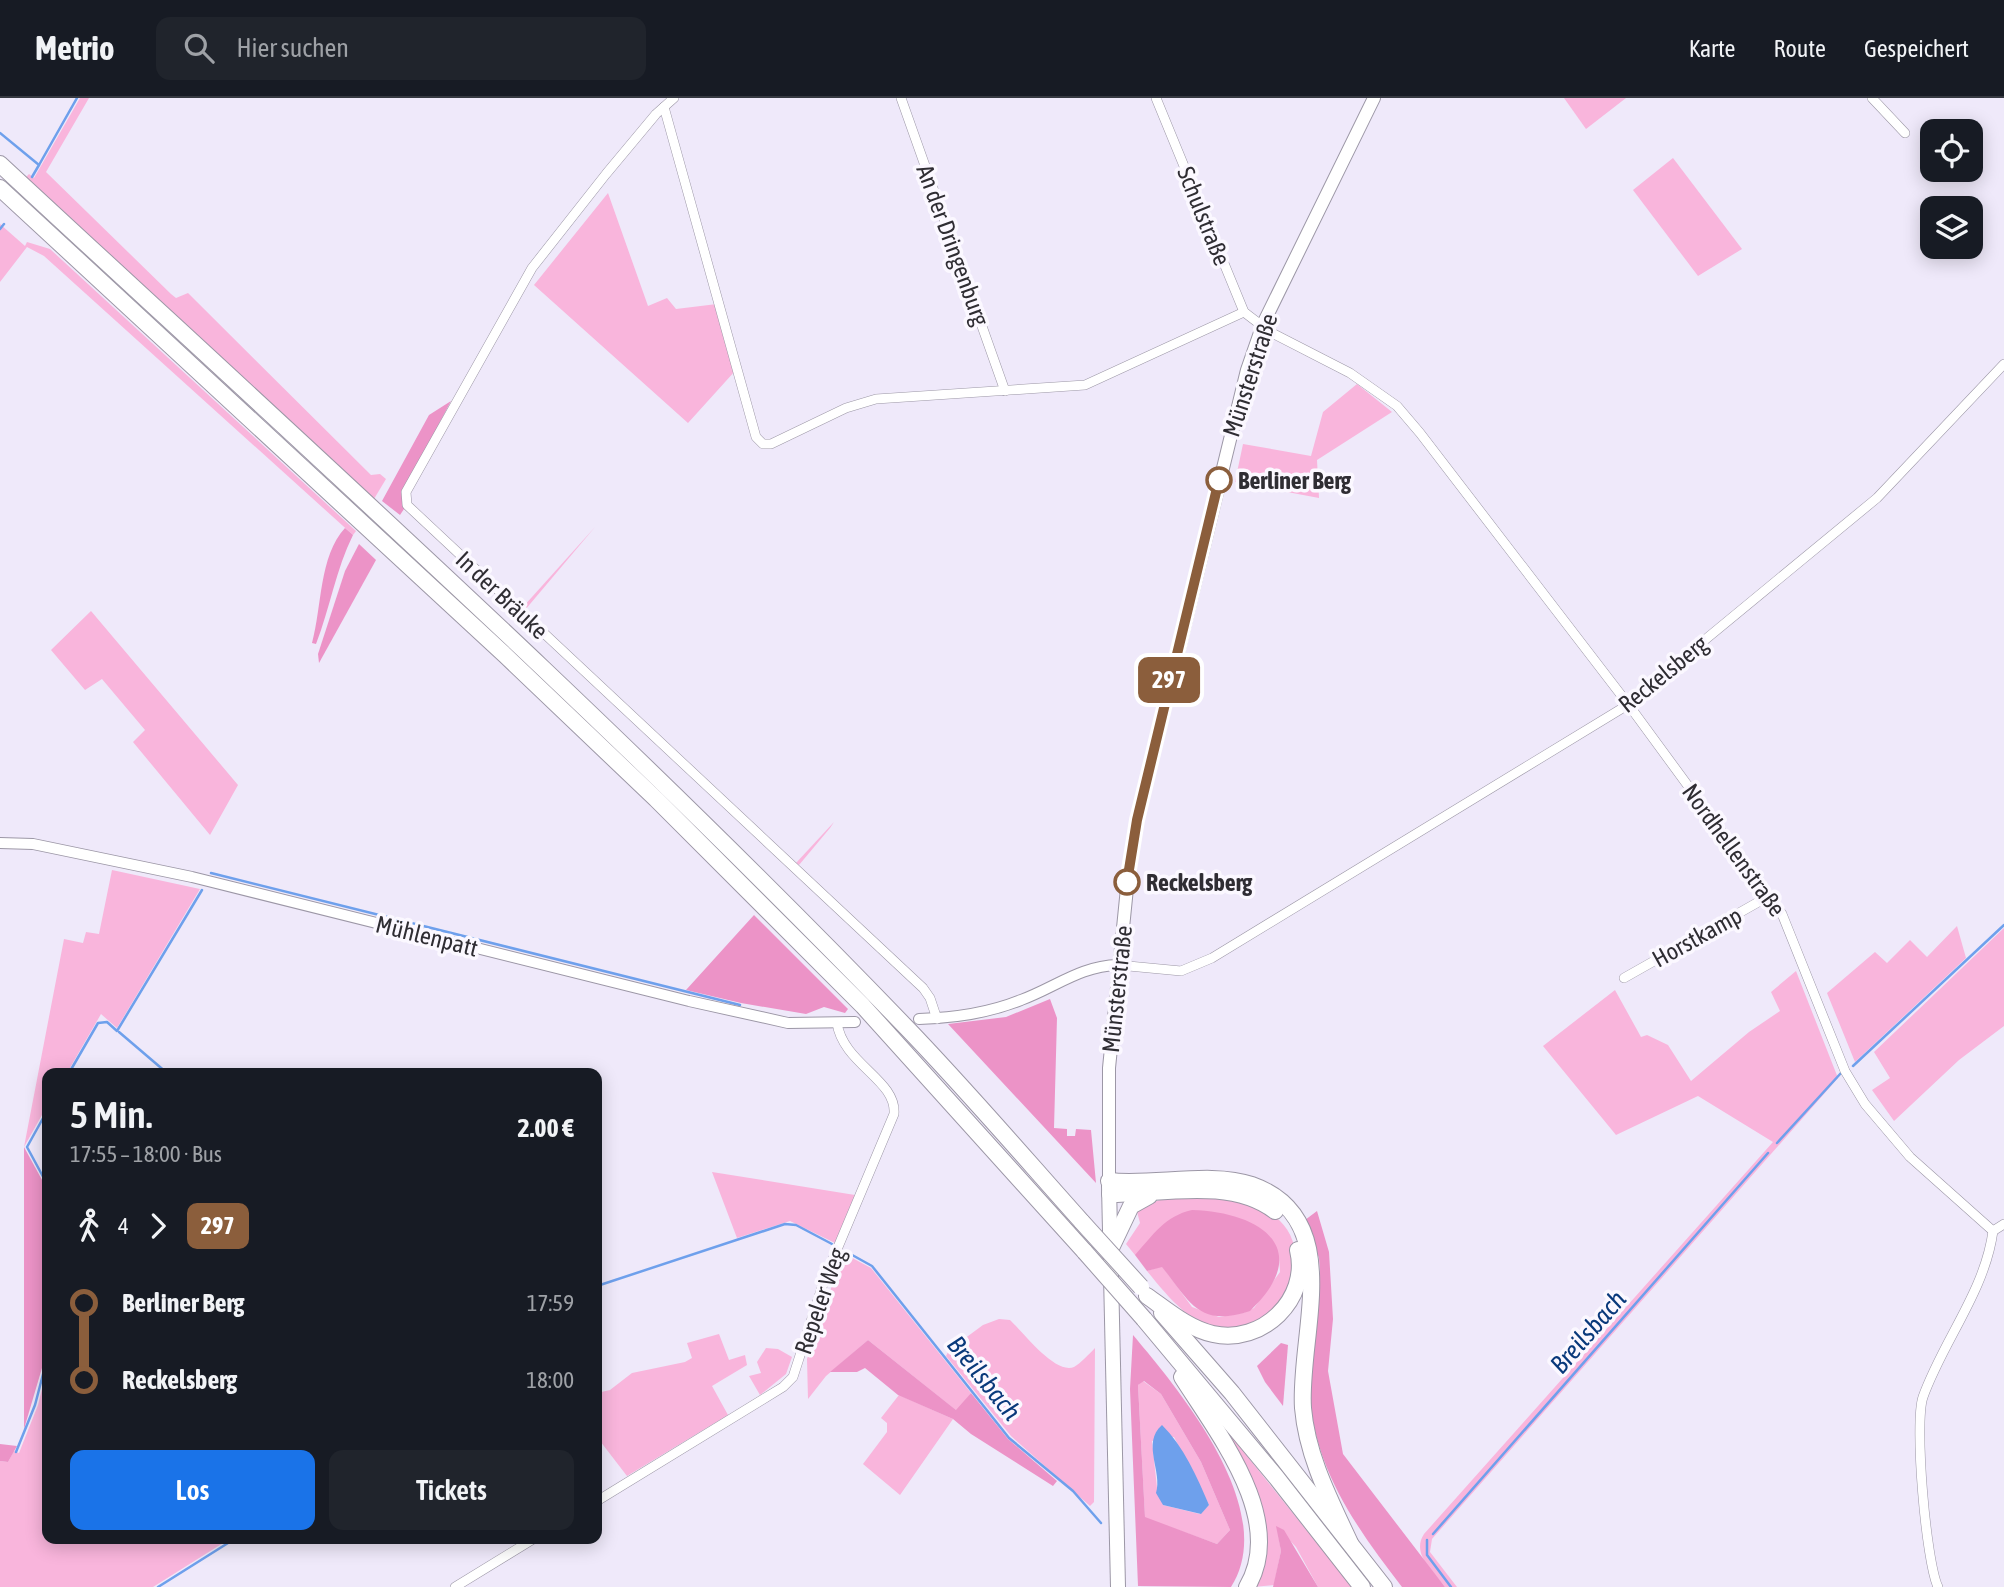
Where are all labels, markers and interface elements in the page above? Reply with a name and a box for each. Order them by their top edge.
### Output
search box [156,17,646,80]
text: Metrio [35,29,114,67]
icon: search [180,29,218,67]
text: Hier suchen [236,33,349,63]
text: Karte [1689,35,1735,62]
text: Route [1773,35,1826,62]
text: Gespeichert [1864,35,1969,62]
map controls [1920,119,1983,259]
button: locate [1920,119,1983,182]
street label: An der Dringenburg [911,161,995,330]
street label: Schulstraße [1172,163,1236,269]
button: layers [1920,196,1983,259]
street label: Münsterstraße [1217,310,1283,440]
marker: Berliner Berg [1206,467,1232,493]
place label: Berliner Berg [1238,467,1352,494]
street label: In der Bräuke [451,546,553,644]
street label: Reckelsberg [1613,630,1713,718]
line badge: 297 [1129,657,1209,703]
text: 297 [1152,666,1186,693]
street label: Nordhellenstraße [1677,779,1791,921]
marker: Reckelsberg [1114,869,1140,895]
place label: Reckelsberg [1146,869,1253,896]
street label: Horstkamp [1648,901,1746,973]
street label: Mühlenpatt [373,910,481,962]
street label: Münsterstraße [1097,924,1137,1054]
text: 5 Min. [70,1093,152,1136]
text: 2.00 € [517,1113,574,1143]
text: 17:55 – 18:00 · Bus [70,1141,222,1167]
icon: walk [70,1207,108,1245]
icon: forward [139,1207,177,1245]
text: 297 [201,1212,235,1239]
text: 4 [118,1213,129,1239]
street label: Repeler Weg [789,1244,851,1358]
water label: Breilsbach [1544,1284,1632,1379]
text: Berliner Berg [122,1288,245,1318]
text: 17:59 [527,1290,574,1316]
water label: Breilsbach [941,1330,1027,1426]
text: Reckelsberg [122,1365,237,1395]
text: 18:00 [526,1367,574,1393]
button: Los [70,1450,315,1530]
button: Tickets [329,1450,574,1530]

